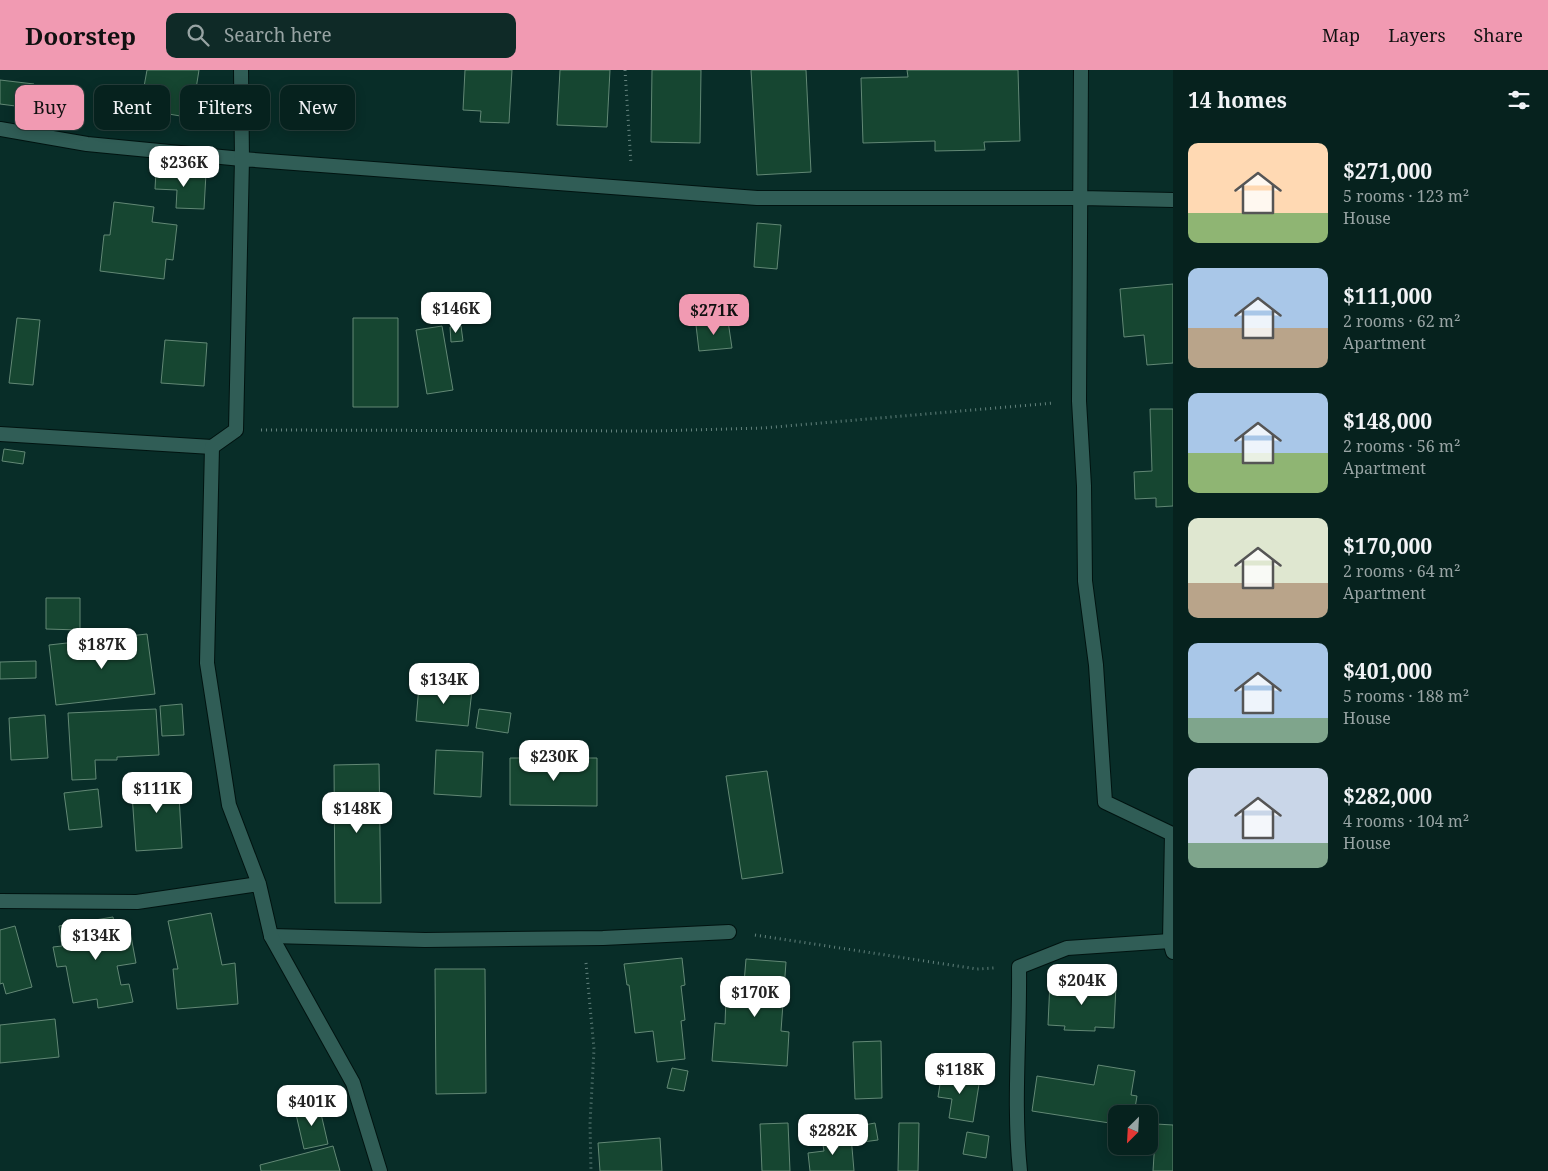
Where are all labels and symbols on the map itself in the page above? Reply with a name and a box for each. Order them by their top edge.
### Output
pin: $236K [149,146,219,188]
pin: $146K [421,292,491,334]
pin: $271K [679,294,749,336]
pin: $187K [67,628,137,670]
pin: $134K [409,662,479,705]
pin: $230K [519,740,589,782]
pin: $111K [122,772,192,814]
pin: $148K [322,792,392,834]
pin: $134K [61,918,131,961]
pin: $204K [1047,964,1117,1006]
pin: $170K [720,976,790,1018]
pin: $118K [925,1052,995,1095]
pin: $401K [277,1084,347,1127]
north arrow [1108,1105,1158,1155]
pin: $282K [798,1114,868,1156]

